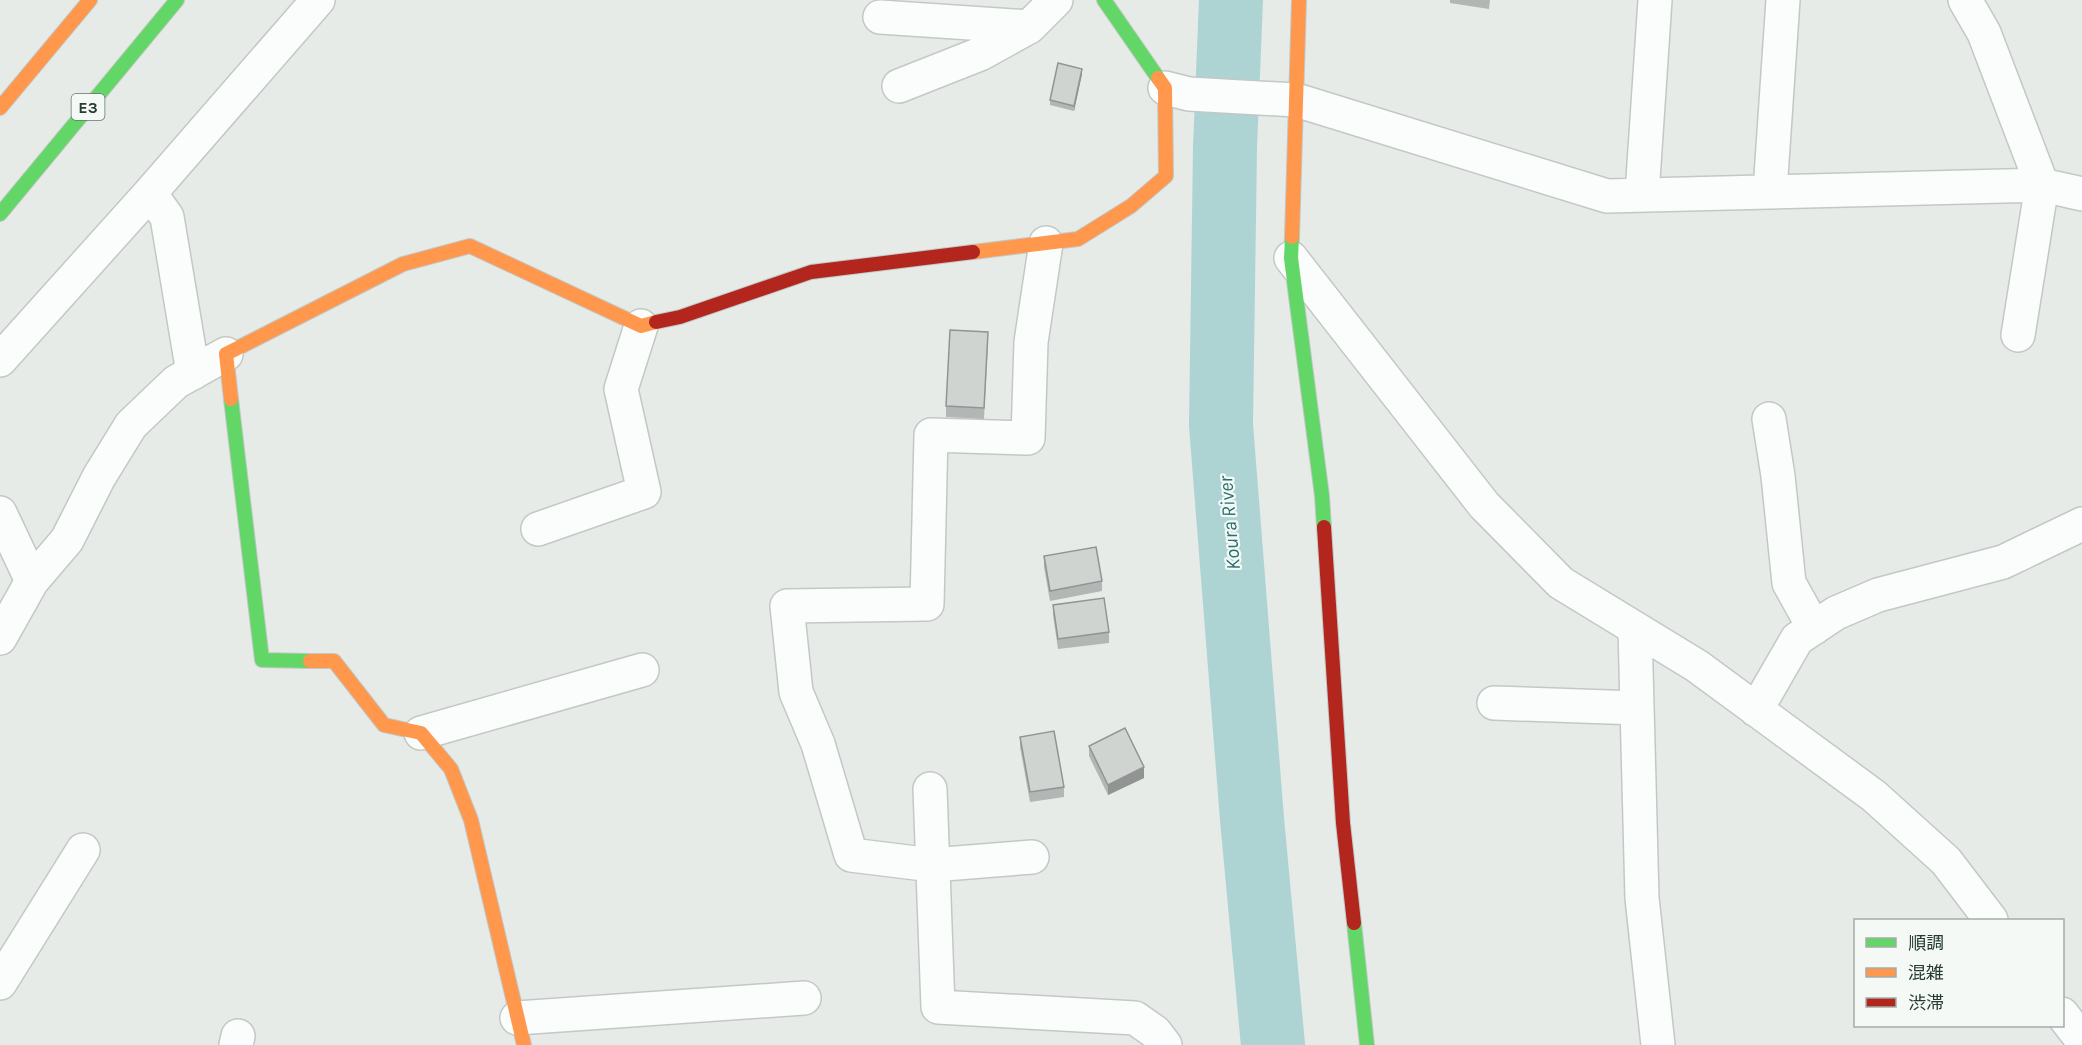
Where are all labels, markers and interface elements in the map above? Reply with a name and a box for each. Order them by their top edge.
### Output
road number: E3 [72,94,104,120]
water label: Koura River [1214,474,1245,571]
legend [1854,919,2064,1027]
text: 順調 [1908,932,1944,954]
text: 混雑 [1908,962,1944,984]
text: 渋滞 [1908,992,1944,1014]

